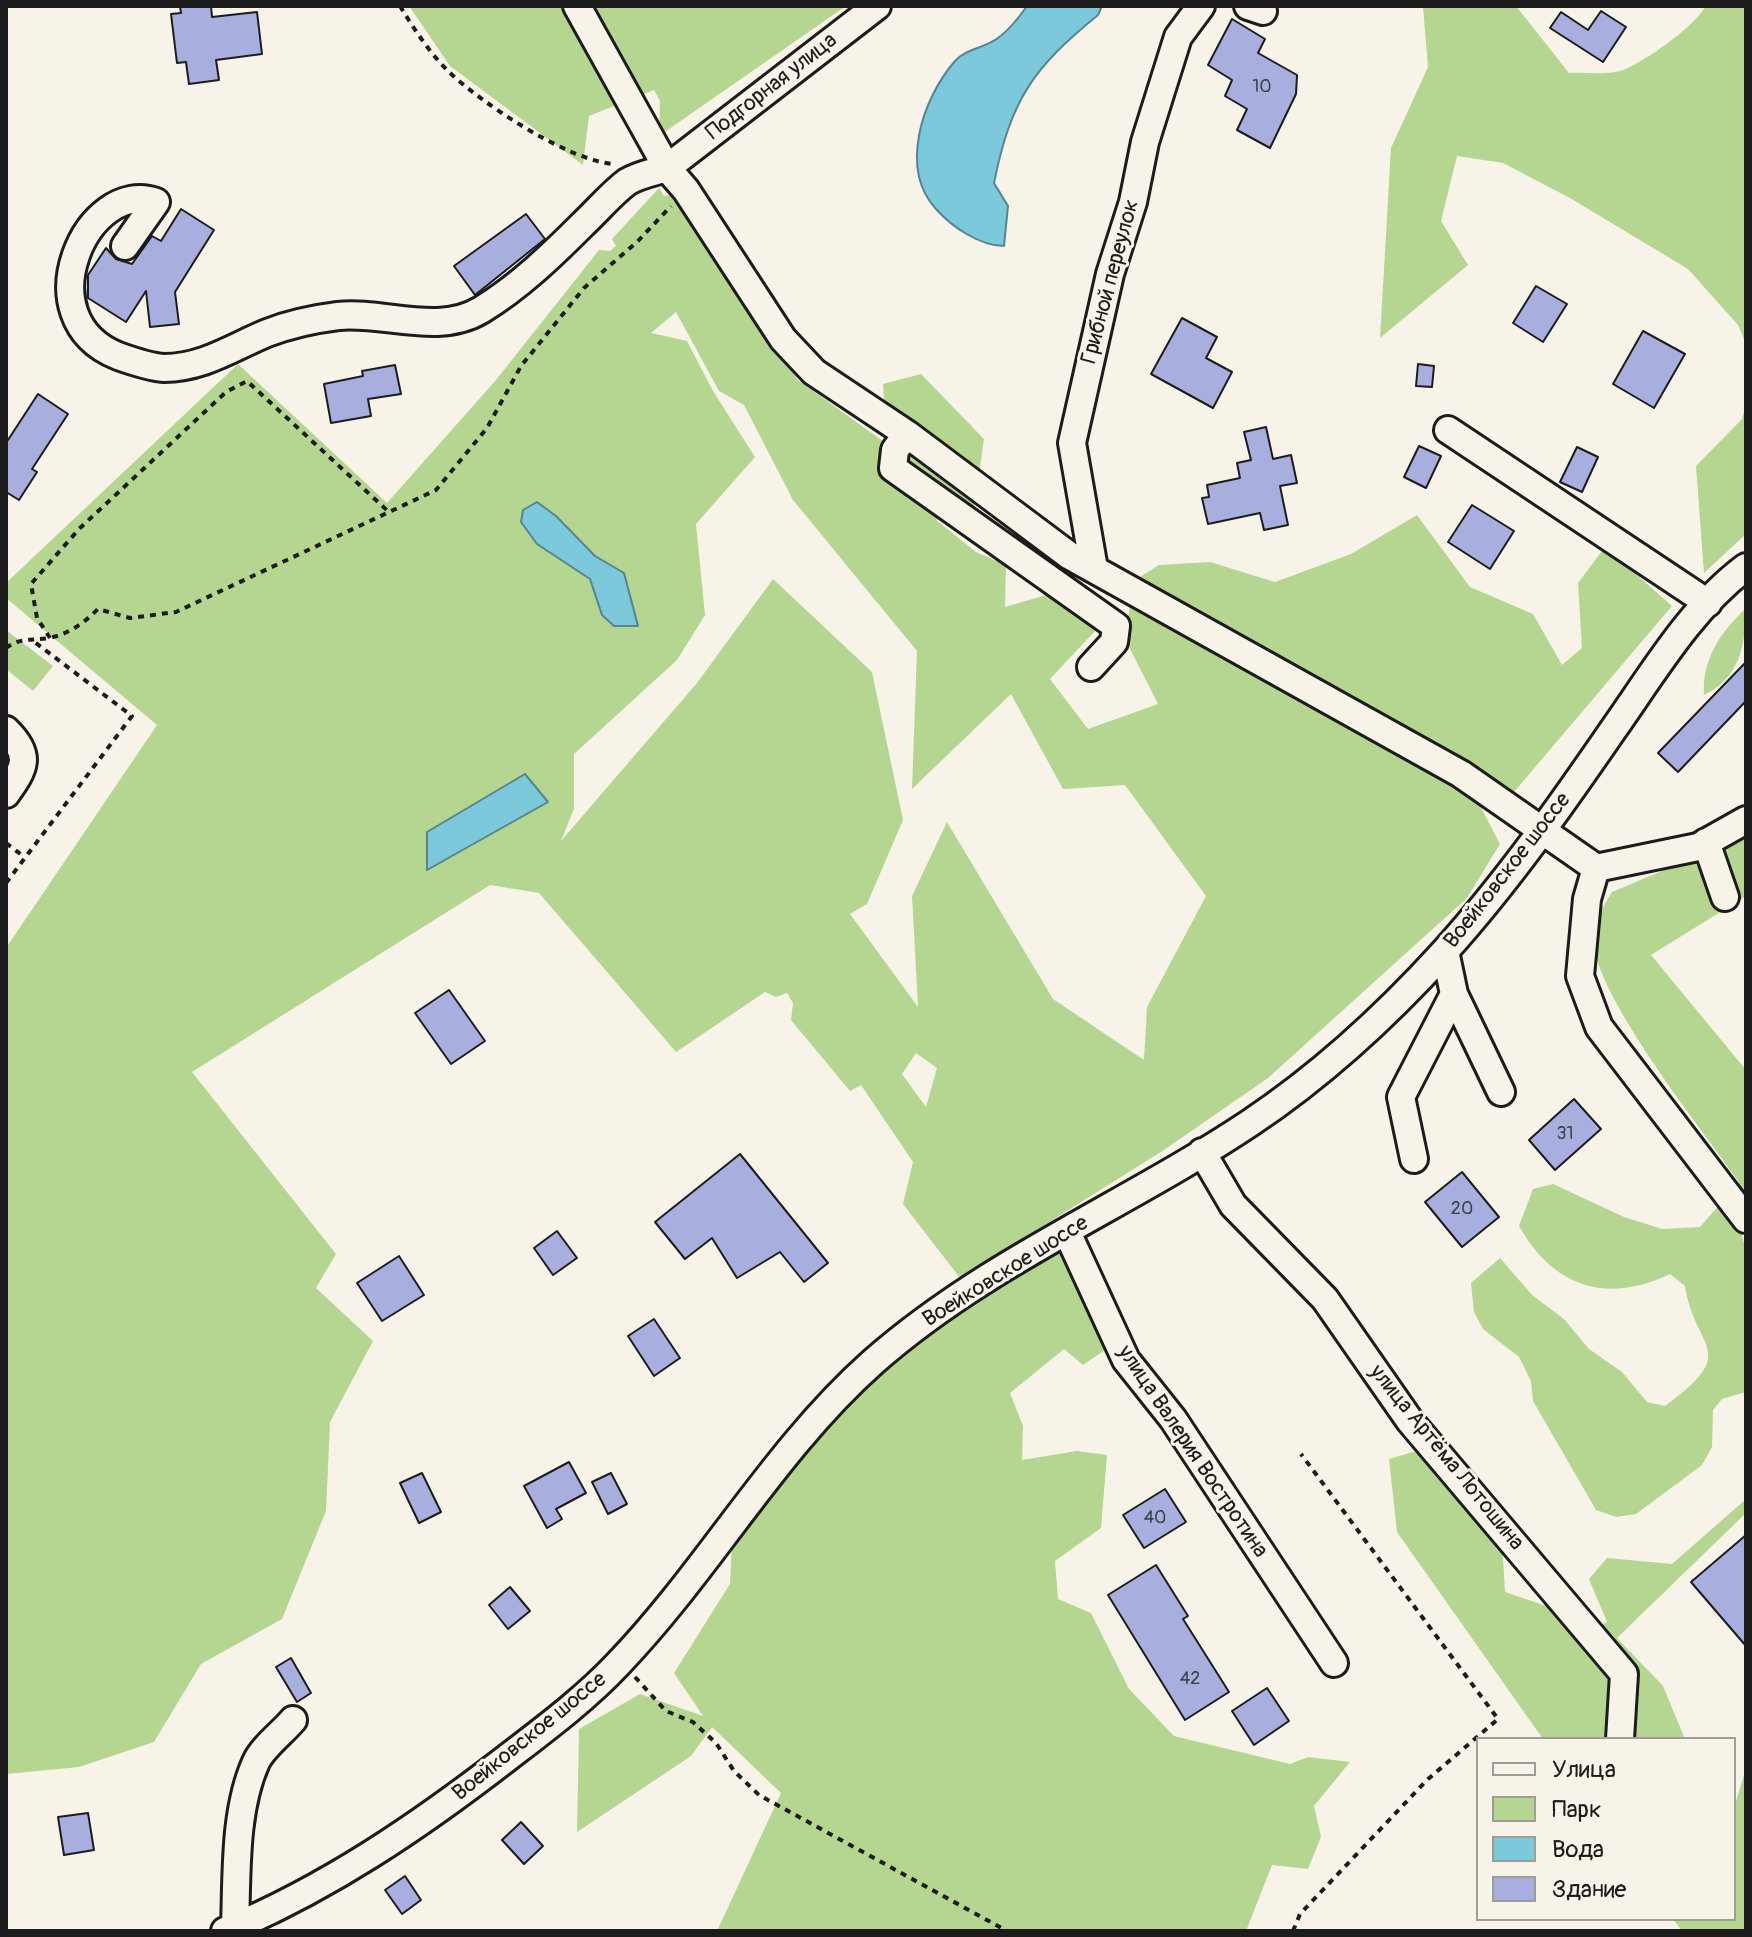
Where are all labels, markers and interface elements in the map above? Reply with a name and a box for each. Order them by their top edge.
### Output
street label: Подгорная улица [701,28,843,146]
house number: 10 [1252,76,1272,98]
street label: Грибной переулок [1076,197,1146,367]
street label: Воейковское шоссе [1439,788,1577,954]
house number: 31 [1556,1123,1574,1145]
house number: 20 [1451,1198,1473,1220]
street label: Воейковское шоссе [918,1210,1094,1334]
street label: улица Валерия Востротина [1111,1341,1273,1563]
street label: улица Артёма Лотошина [1363,1360,1529,1556]
house number: 40 [1144,1507,1166,1529]
street label: Воейковское шоссе [448,1667,612,1807]
house number: 42 [1180,1668,1200,1690]
legend [1476,1737,1736,1921]
text: Улица [1552,1755,1616,1784]
text: Парк [1552,1795,1601,1824]
text: Вода [1552,1835,1604,1864]
text: Здание [1552,1875,1626,1904]

